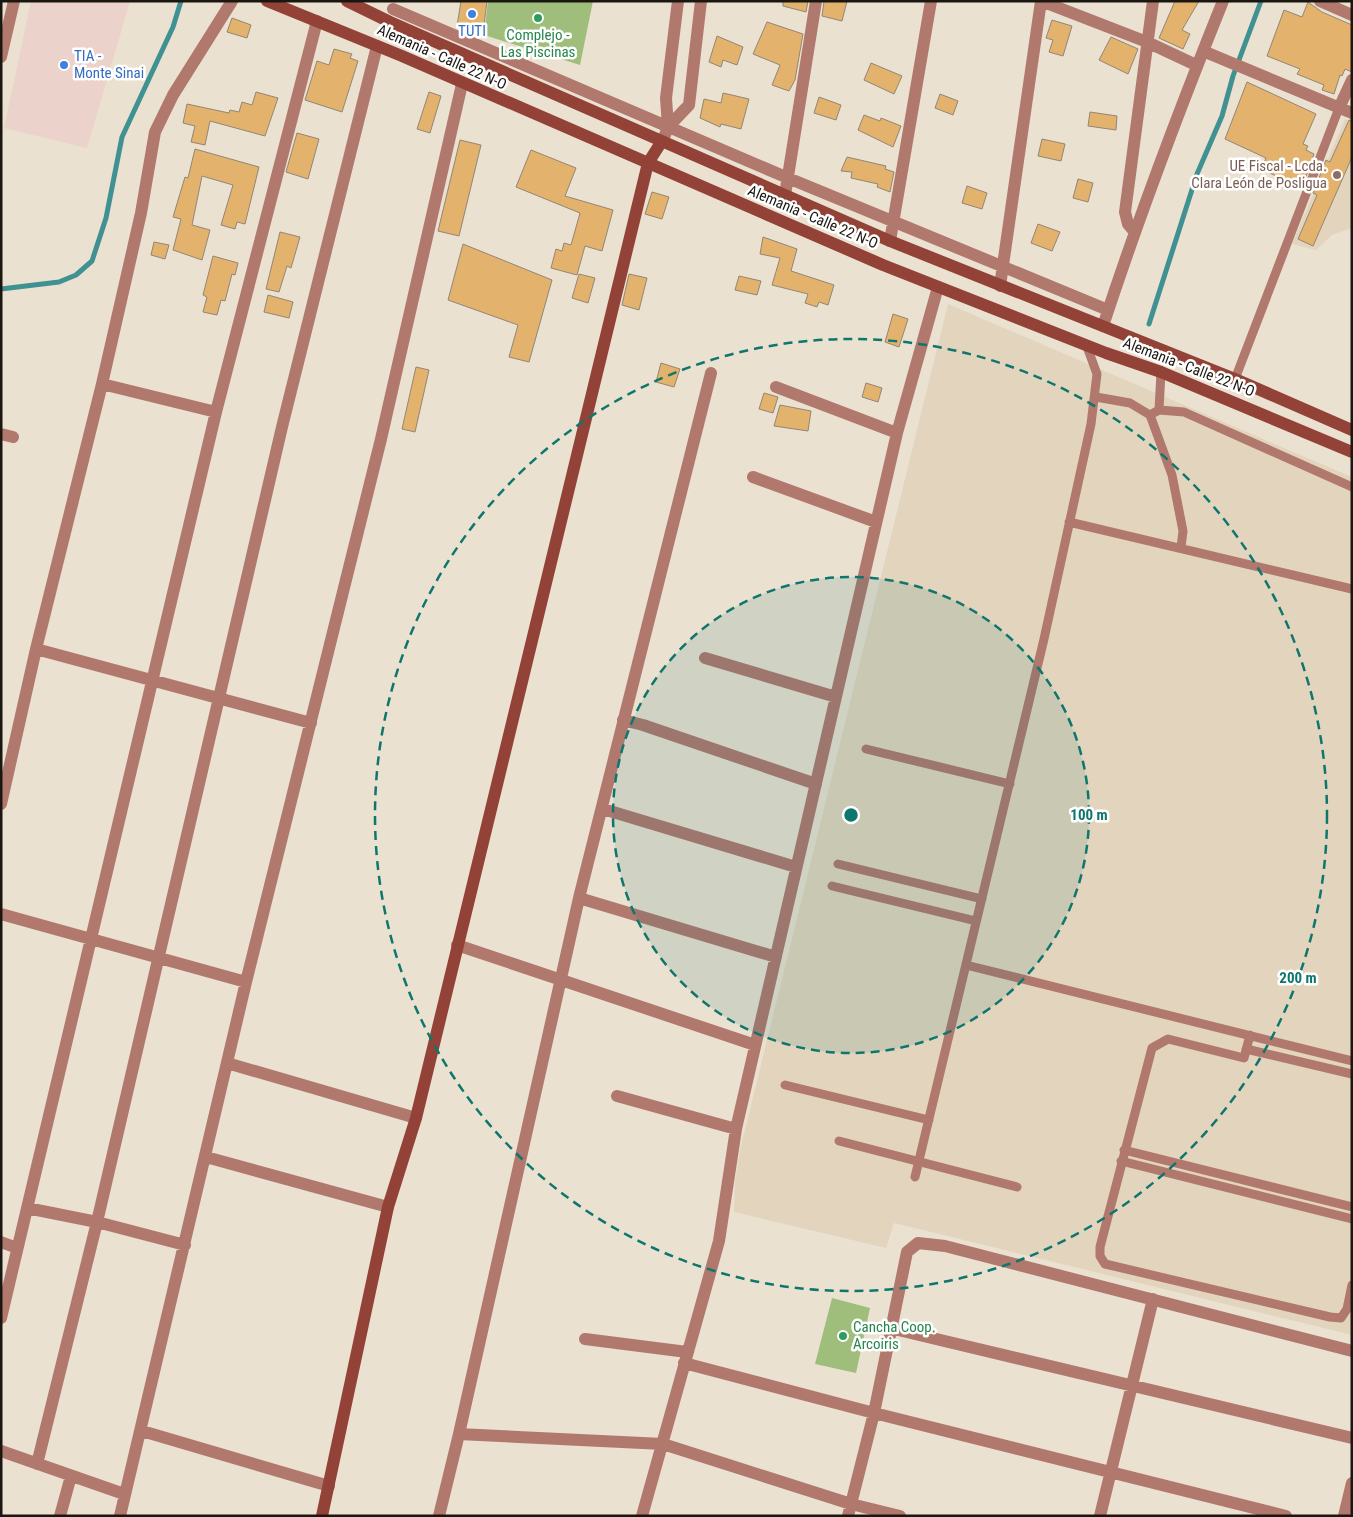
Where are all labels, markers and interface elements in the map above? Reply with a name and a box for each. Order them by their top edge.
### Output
marker: TUTI [466,8,478,20]
marker: Complejo - Las Piscinas [532,12,544,24]
street label: Alemania - Calle 22 N-O [375,20,509,94]
place label: TUTI [458,22,486,40]
place label: Complejo - Las Piscinas [501,26,576,61]
place label: TIA - Monte Sinai [74,47,144,82]
marker: TIA - Monte Sinai [58,59,70,71]
place label: UE Fiscal - Lcda. Clara León de Posligua [1191,157,1327,192]
marker: UE Fiscal - Lcda. Clara León de Posligua [1331,169,1343,181]
street label: Alemania - Calle 22 N-O [745,181,881,253]
street label: Alemania - Calle 22 N-O [1121,334,1257,400]
centre of rings [842,806,860,824]
text: 100 m [1070,806,1108,824]
text: 200 m [1279,969,1317,987]
place label: Cancha Coop. Arcoiris [853,1318,936,1353]
marker: Cancha Coop. Arcoiris [837,1330,849,1342]

